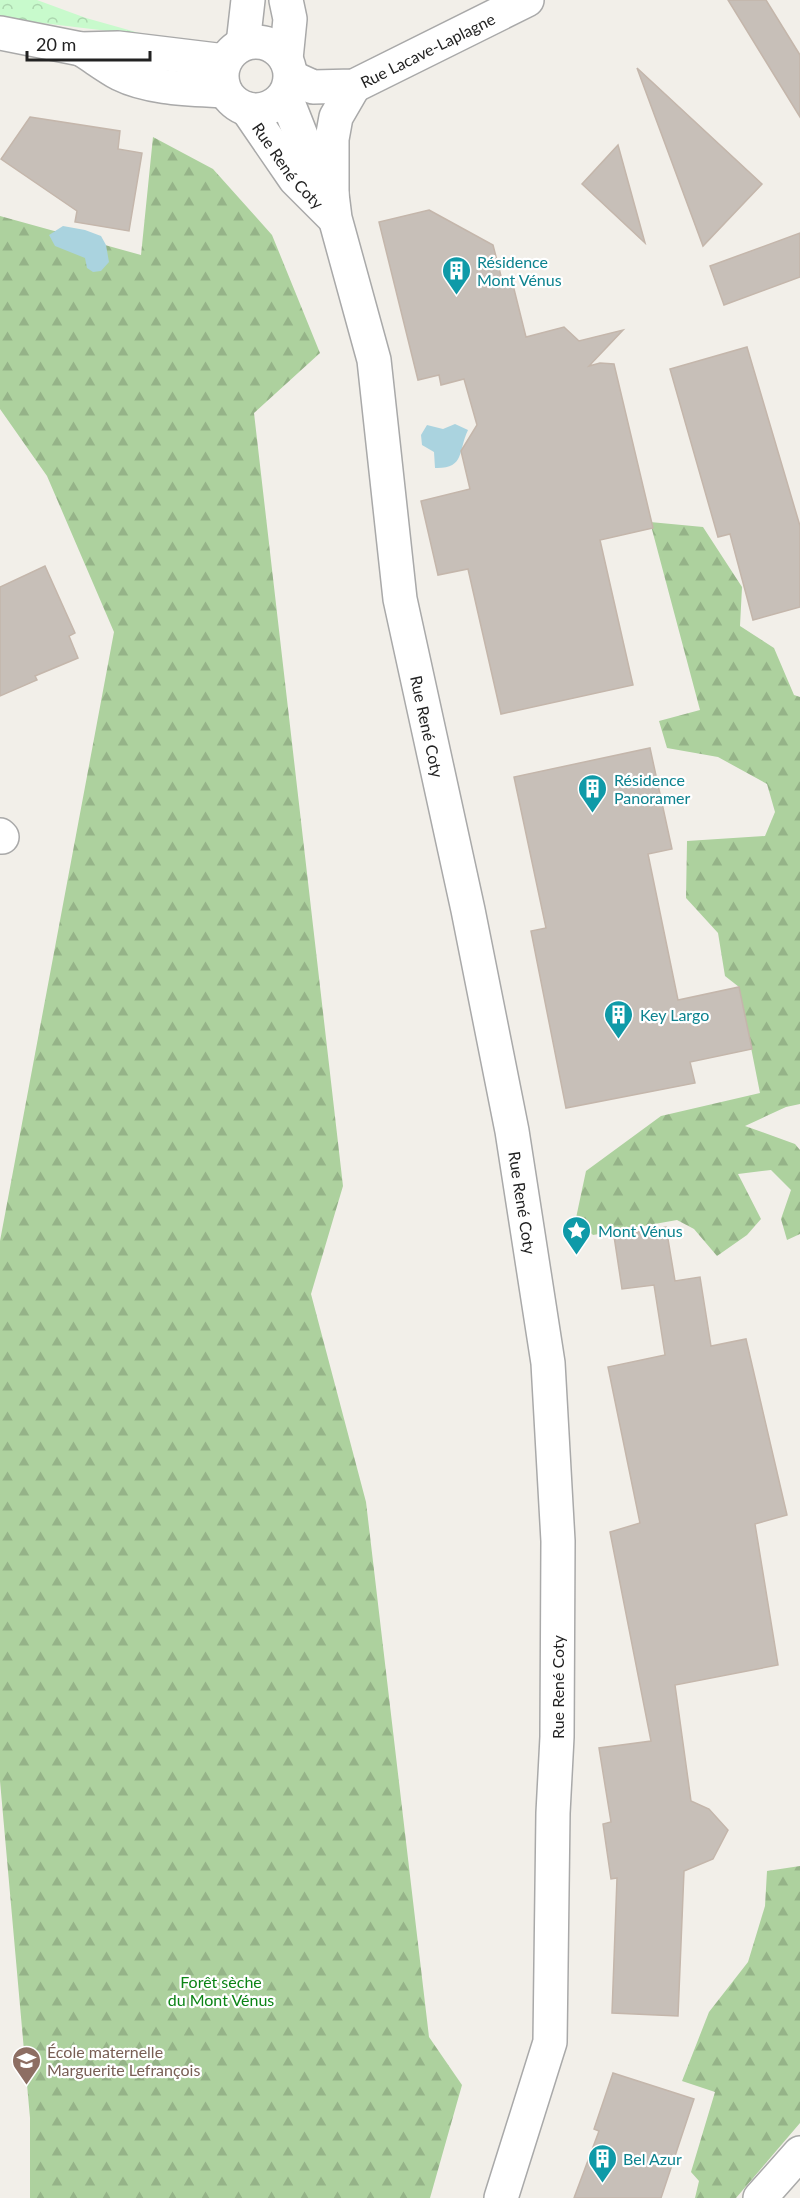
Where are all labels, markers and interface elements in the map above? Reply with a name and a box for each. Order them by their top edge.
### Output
street label: Rue Lacave-Laplagne [357,8,498,91]
scale bar [27,24,150,62]
text: 20 m [36,33,76,55]
street label: Rue René Coty [249,118,329,213]
place label: Résidence Mont Vénus [477,252,562,289]
building icon: Résidence Mont Vénus [440,254,472,296]
street label: Rue René Coty [407,673,448,780]
place label: Résidence Panoramer [614,770,691,807]
building icon: Résidence Panoramer [577,772,609,814]
building icon: Key Largo [603,998,635,1040]
place label: Key Largo [640,1005,709,1024]
street label: Rue René Coty [506,1150,541,1256]
place icon: Mont Vénus [561,1214,593,1256]
place label: Mont Vénus [598,1221,683,1240]
street label: Rue René Coty [548,1634,567,1739]
park label: Forêt sèche du Mont Vénus [168,1972,274,2009]
place label: École maternelle Marguerite Lefrançois [47,2042,200,2079]
school or university icon: École maternelle Marguerite Lefrançois [10,2044,42,2086]
building icon: Bel Azur [586,2142,618,2184]
place label: Bel Azur [623,2149,682,2168]

